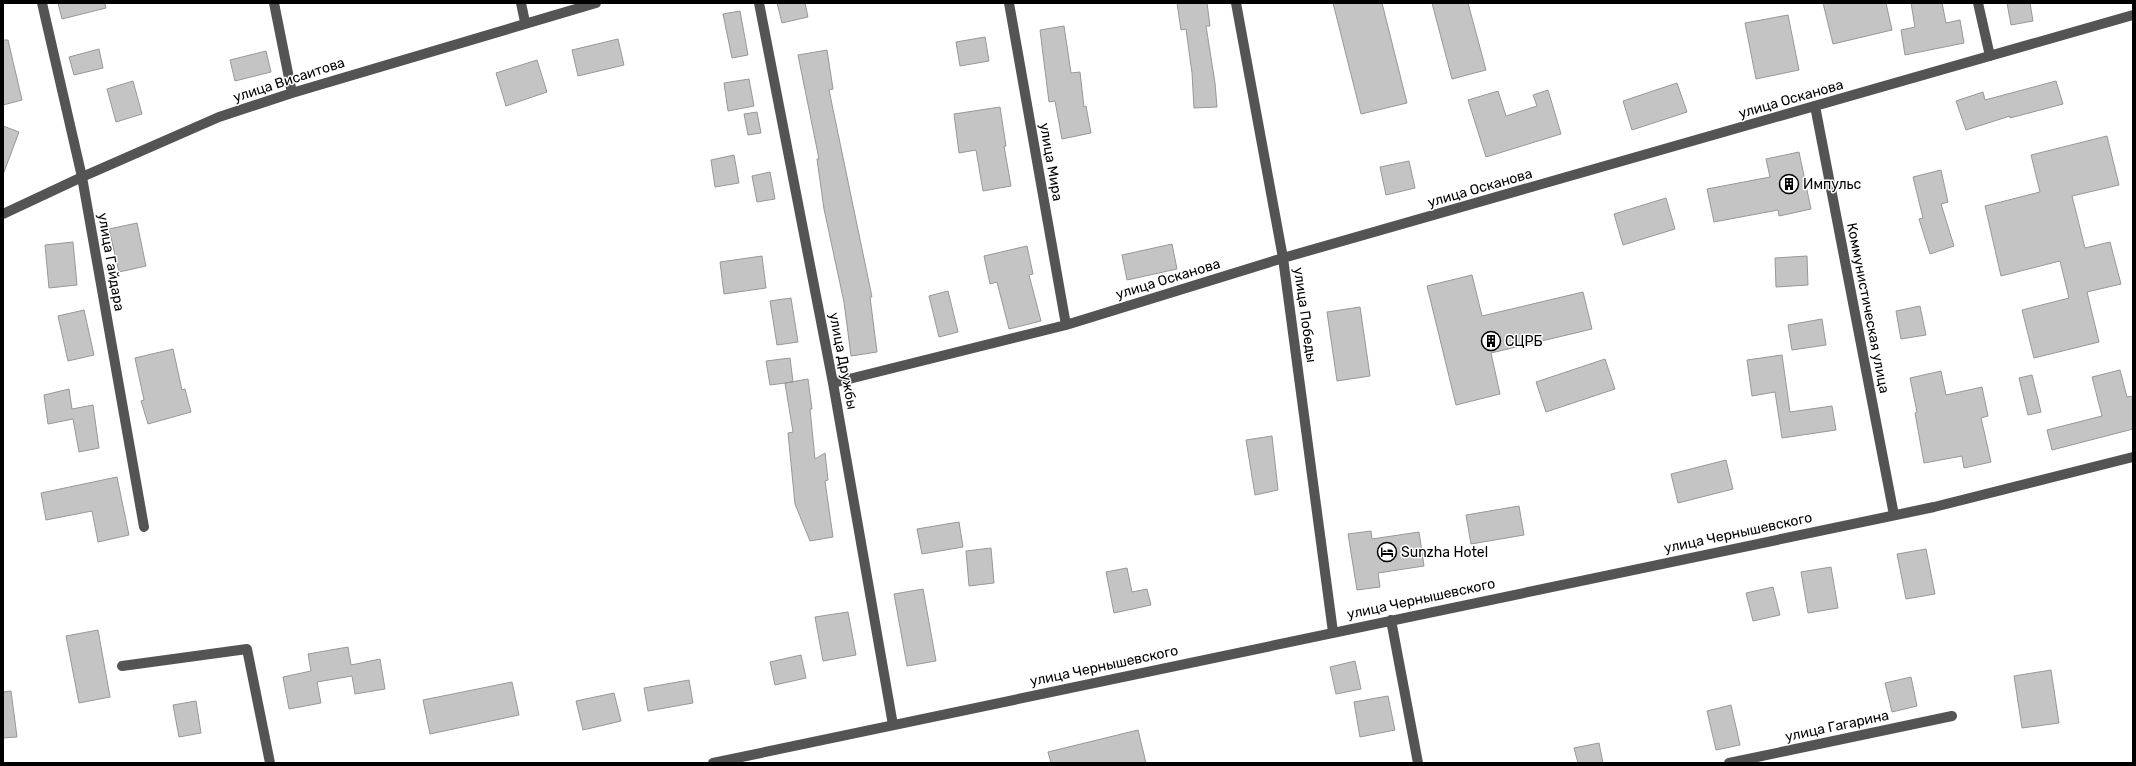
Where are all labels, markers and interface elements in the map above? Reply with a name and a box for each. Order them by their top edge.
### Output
street label: улица Висаитова [231,54,347,106]
street label: улица Осканова [1737,76,1845,122]
street label: улица Мира [1036,121,1066,203]
street label: улица Осканова [1426,165,1534,211]
building icon: Импульс [1778,173,1800,195]
place label: Импульс [1803,176,1862,193]
street label: улица Гайдара [94,212,128,312]
street label: Коммунистическая улица [1843,221,1893,395]
street label: улица Осканова [1114,255,1222,303]
street label: улица Победы [1290,266,1320,364]
street label: улица Дружбы [825,311,861,411]
building icon: СЦРБ [1480,330,1502,352]
place label: СЦРБ [1505,333,1543,350]
street label: улица Чернышевского [1662,509,1814,557]
hotel icon: Sunzha Hotel [1376,541,1398,563]
place label: Sunzha Hotel [1401,544,1488,561]
street label: улица Чернышевского [1345,575,1497,623]
street label: улица Чернышевского [1028,642,1180,690]
street label: улица Гагарина [1784,707,1890,745]

